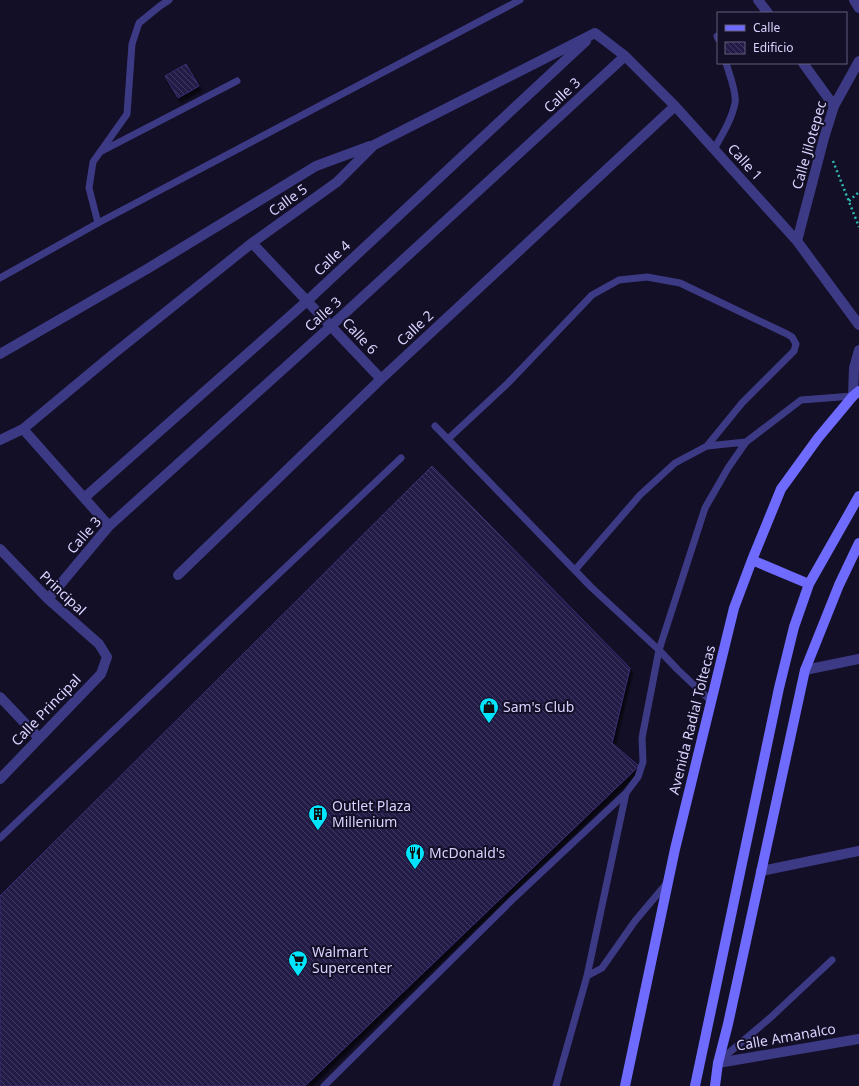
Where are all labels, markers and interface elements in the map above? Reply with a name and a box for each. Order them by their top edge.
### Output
legend [717,12,847,64]
text: Calle [753,19,781,36]
text: Edificio [753,39,794,56]
street label: Calle 3 [539,73,584,116]
street label: Calle Jilotepec [787,98,830,191]
street label: Calle 1 [724,139,767,184]
street label: Calle 5 [265,179,311,220]
street label: Calle 4 [309,236,354,279]
street label: Calle 3 [300,292,345,335]
street label: Calle 2 [392,306,437,349]
street label: Calle 6 [339,313,382,358]
street label: Calle 3 [62,512,105,557]
street label: Principal [36,566,91,619]
street label: Avenida Radial Toltecas [664,643,719,797]
street label: Calle Principal [7,670,85,749]
shop icon: Sam's Club [478,696,500,724]
place label: Sam's Club [503,697,574,716]
place label: Outlet Plaza Millenium [332,796,411,831]
building icon: Outlet Plaza Millenium [307,803,329,831]
restaurant icon: McDonald's [404,842,426,870]
place label: McDonald's [429,843,506,862]
place label: Walmart Supercenter [312,942,393,977]
supermarket icon: Walmart Supercenter [287,949,309,977]
street label: Calle Amanalco [735,1018,837,1055]

